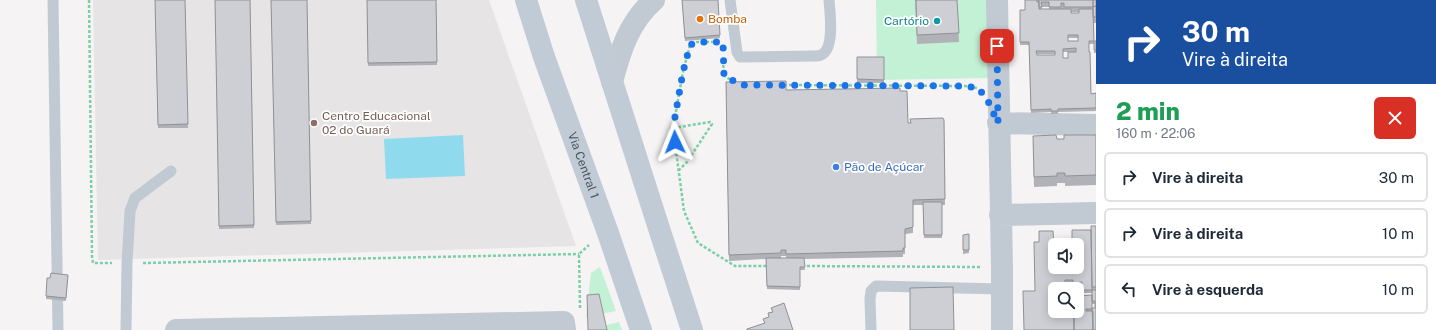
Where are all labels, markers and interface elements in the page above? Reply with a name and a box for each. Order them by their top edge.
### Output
place label: Bomba [708,12,747,26]
marker: Bomba [695,14,705,24]
place label: Cartório [884,14,929,28]
text: 30 m [1182,15,1250,48]
marker: Cartório [932,16,942,26]
icon: right [1116,16,1168,68]
pin [980,29,1014,63]
icon: arrive [986,35,1008,57]
text: Vire à direita [1182,49,1288,70]
text: 2 min [1116,97,1180,125]
button: close [1374,97,1416,139]
place label: Centro Educacional 02 do Guará [322,109,431,137]
marker: Centro Educacional 02 do Guará [309,118,319,128]
position arrow [654,121,696,163]
text: 160 m · 22:06 [1116,126,1195,141]
street label: Via Central 1 [565,130,602,200]
place label: Pão de Açúcar [844,160,924,174]
marker: Pão de Açúcar [831,162,841,172]
icon: right [1118,166,1140,188]
text: Vire à direita [1152,169,1243,186]
text: 30 m [1379,169,1414,186]
icon: right [1118,222,1140,244]
text: Vire à direita [1152,225,1243,242]
text: 10 m [1382,225,1414,242]
map controls [1048,238,1084,318]
button: sound [1048,238,1084,274]
icon: left [1118,278,1140,300]
text: Vire à esquerda [1152,281,1264,298]
text: 10 m [1382,281,1414,298]
button: search [1048,282,1084,318]

